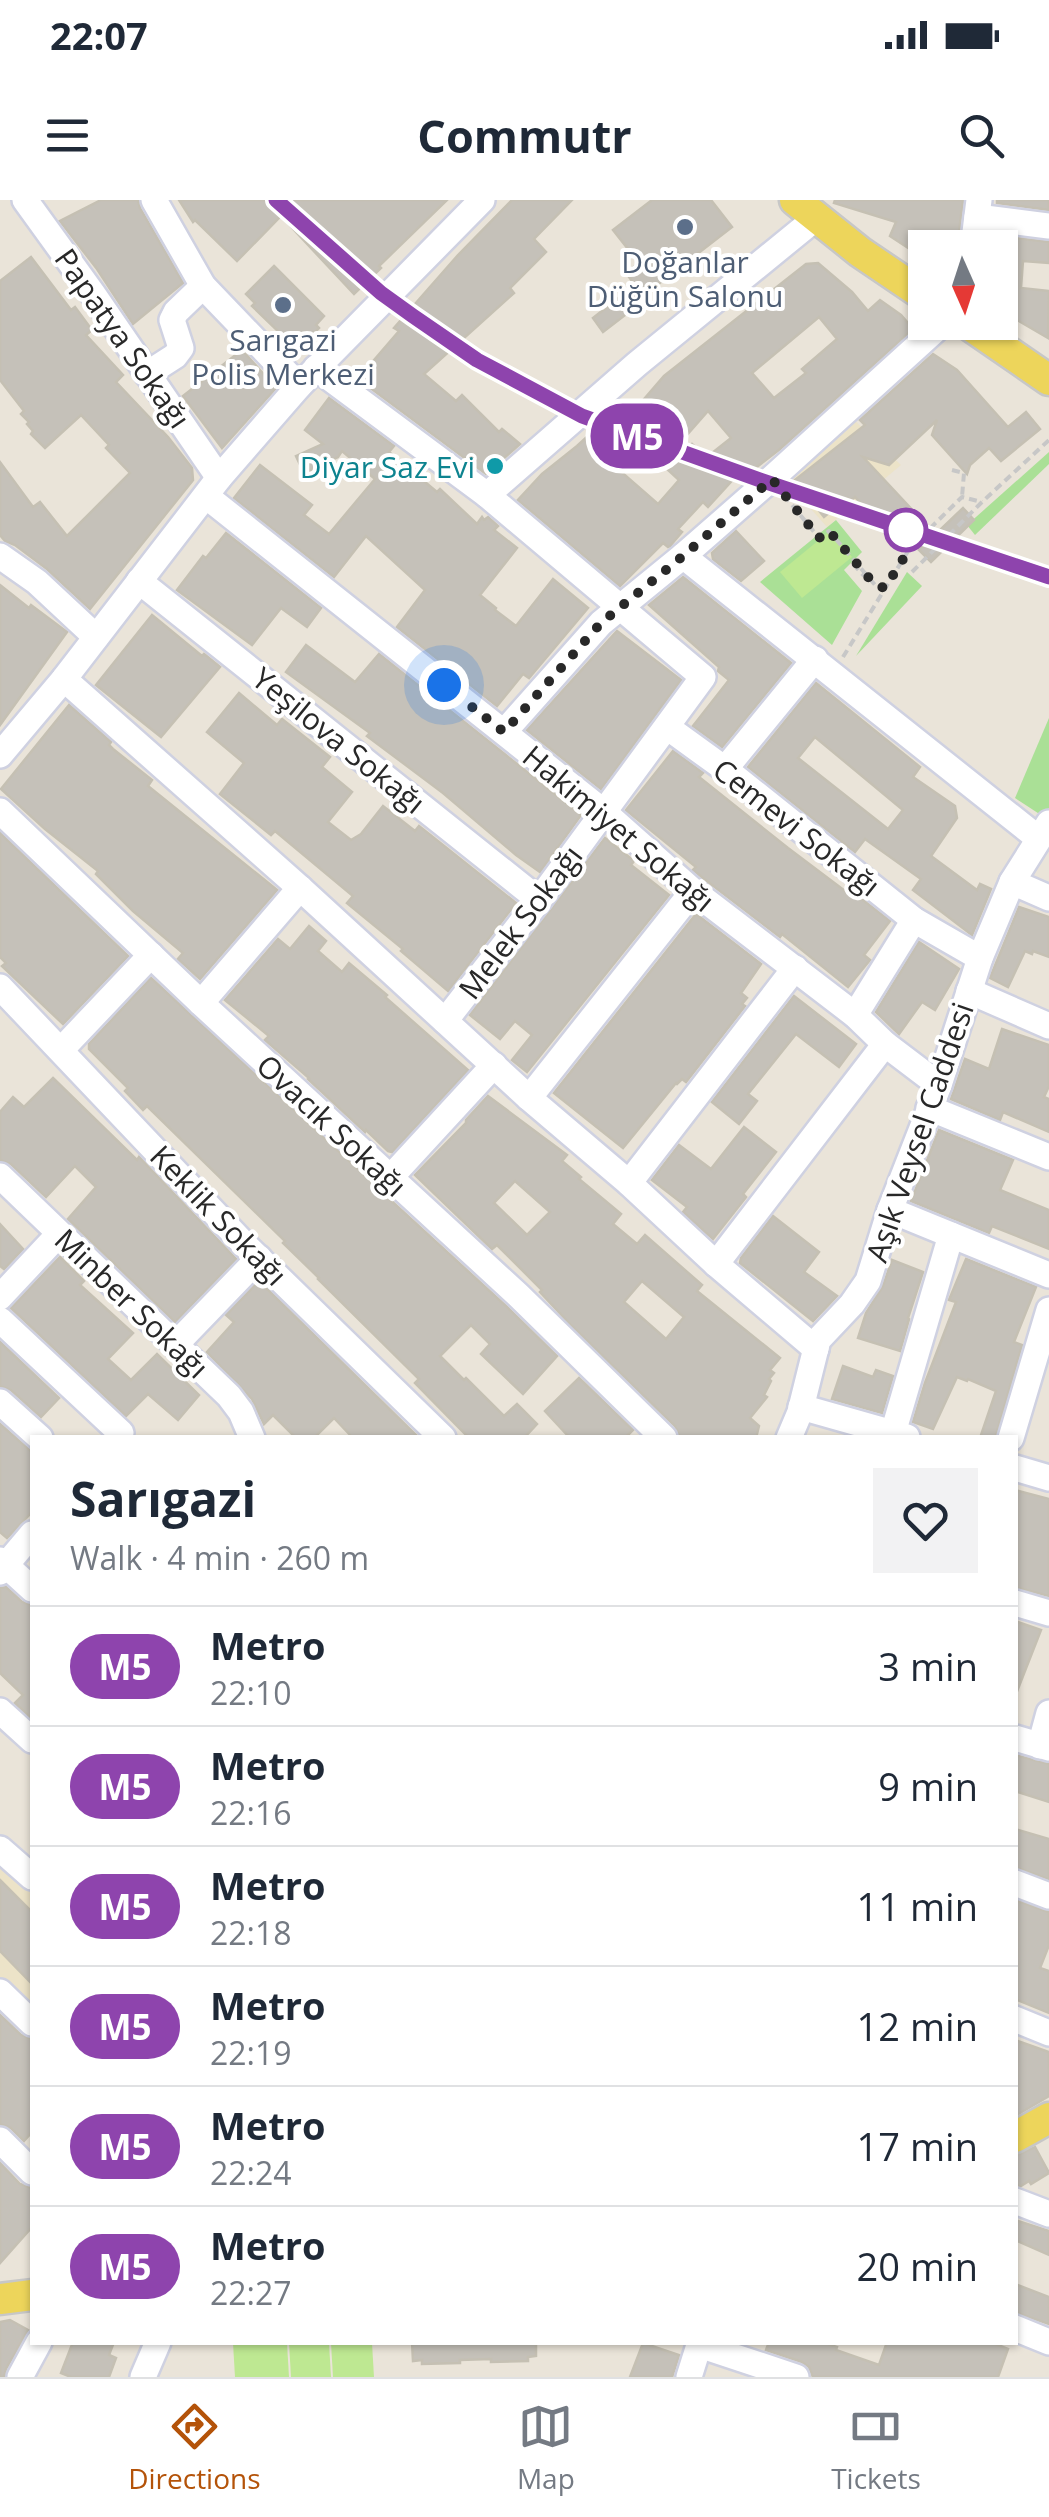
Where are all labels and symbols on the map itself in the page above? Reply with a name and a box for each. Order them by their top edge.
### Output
marker: Doğanlar Düğün Salonu [674,216,696,238]
north arrow [908,230,1018,340]
street label: Papatya Sokağı [46,240,200,436]
place label: Doğanlar Düğün Salonu [587,241,783,316]
marker: Sarıgazi Polis Merkezi [272,294,294,316]
place label: Sarıgazi Polis Merkezi [191,319,375,394]
line badge: M5 [592,404,682,468]
place label: Diyar Saz Evi [300,446,475,487]
marker: Diyar Saz Evi [484,455,506,477]
unlabelled marker [885,509,927,551]
street label: Yeşilova Sokağı [244,658,434,822]
your location [419,660,469,710]
street label: Hakimiyet Sokağı [514,736,724,920]
street label: Cemevi Sokağı [705,749,889,905]
street label: Melek Sokağı [449,837,591,1007]
street label: Aşık Veysel Caddesi [855,997,983,1267]
street label: Ovacık Sokağı [248,1045,416,1205]
street label: Keklik Sokağı [142,1136,296,1294]
street label: Minber Sokağı [46,1219,218,1387]

